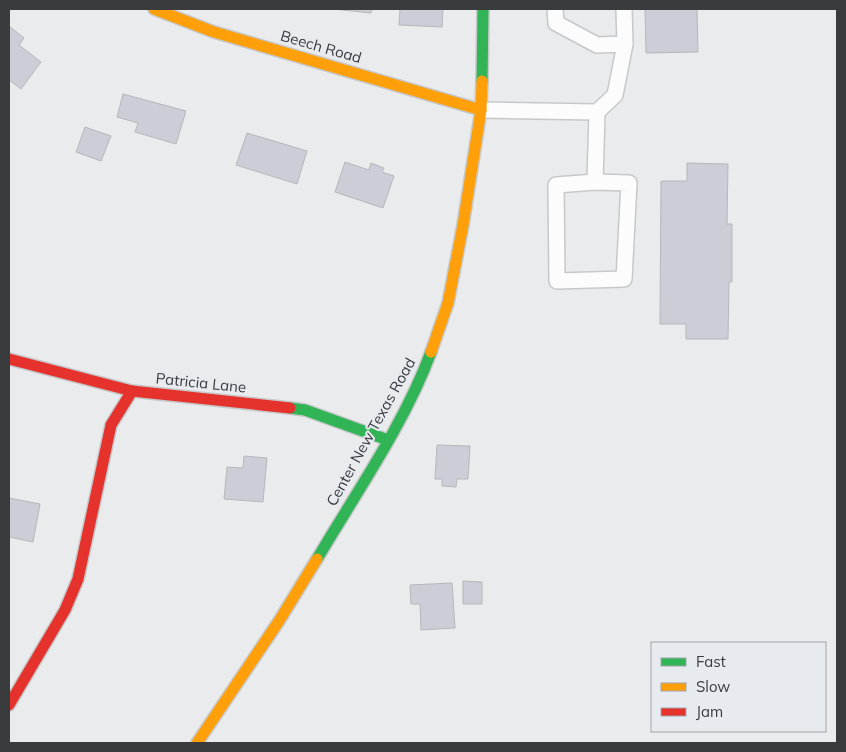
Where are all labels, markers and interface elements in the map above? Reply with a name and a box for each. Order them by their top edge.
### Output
street label: Beech Road [278,26,364,67]
street label: Center New Texas Road [322,354,419,509]
street label: Patricia Lane [155,368,247,397]
legend [651,642,826,732]
text: Fast [696,652,726,671]
text: Slow [696,677,730,696]
text: Jam [696,702,723,721]

